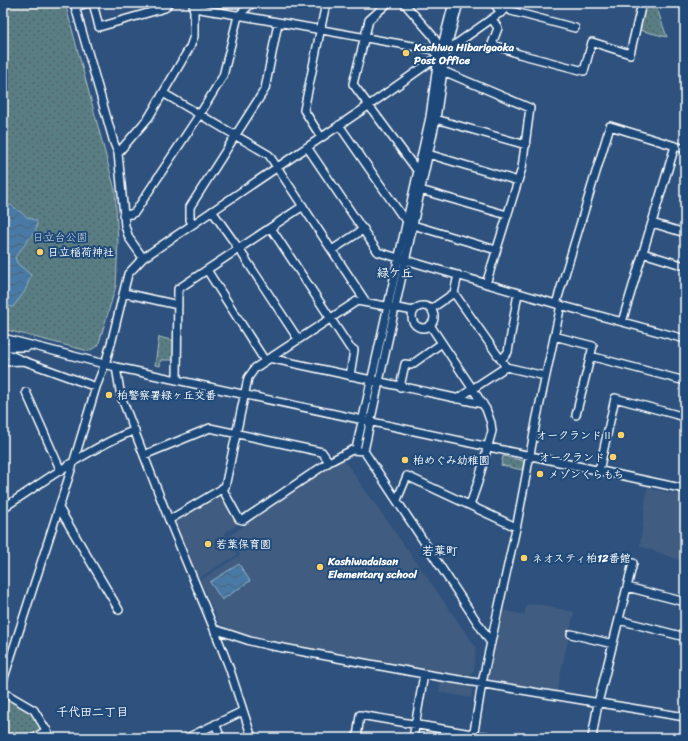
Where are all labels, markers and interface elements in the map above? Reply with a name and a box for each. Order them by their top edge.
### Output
place label: Kashiwa Hibarigaoka Post Office [413,38,514,70]
marker: Kashiwa Hibarigaoka Post Office [401,48,411,58]
park label: 日立台公園 [33,228,88,247]
place label: 日立稲荷神社 [48,243,114,262]
marker: 日立稲荷神社 [35,247,45,257]
district label: 緑ケ丘 [377,262,413,284]
place label: 柏警察署緑ヶ丘交番 [117,386,216,405]
marker: 柏警察署緑ヶ丘交番 [104,390,114,400]
place label: オークランドⅡ [536,426,613,445]
marker: オークランドⅡ [616,430,626,440]
place label: オークランド [539,448,605,467]
place label: 柏めぐみ幼稚園 [413,451,490,470]
marker: オークランド [608,452,618,462]
marker: 柏めぐみ幼稚園 [400,455,410,465]
place label: メゾンくらもち [548,465,624,484]
marker: メゾンくらもち [535,469,545,479]
place label: 若葉保育園 [216,535,271,554]
marker: 若葉保育園 [203,539,213,549]
district label: 若葉町 [422,540,458,562]
place label: ネオスティ柏12番館 [532,549,630,568]
place label: Kashiwadaisan Elementary school [327,552,418,584]
marker: ネオスティ柏12番館 [519,553,529,563]
marker: Kashiwadaisan Elementary school [315,562,325,572]
district label: 千代田二丁目 [56,701,128,723]

